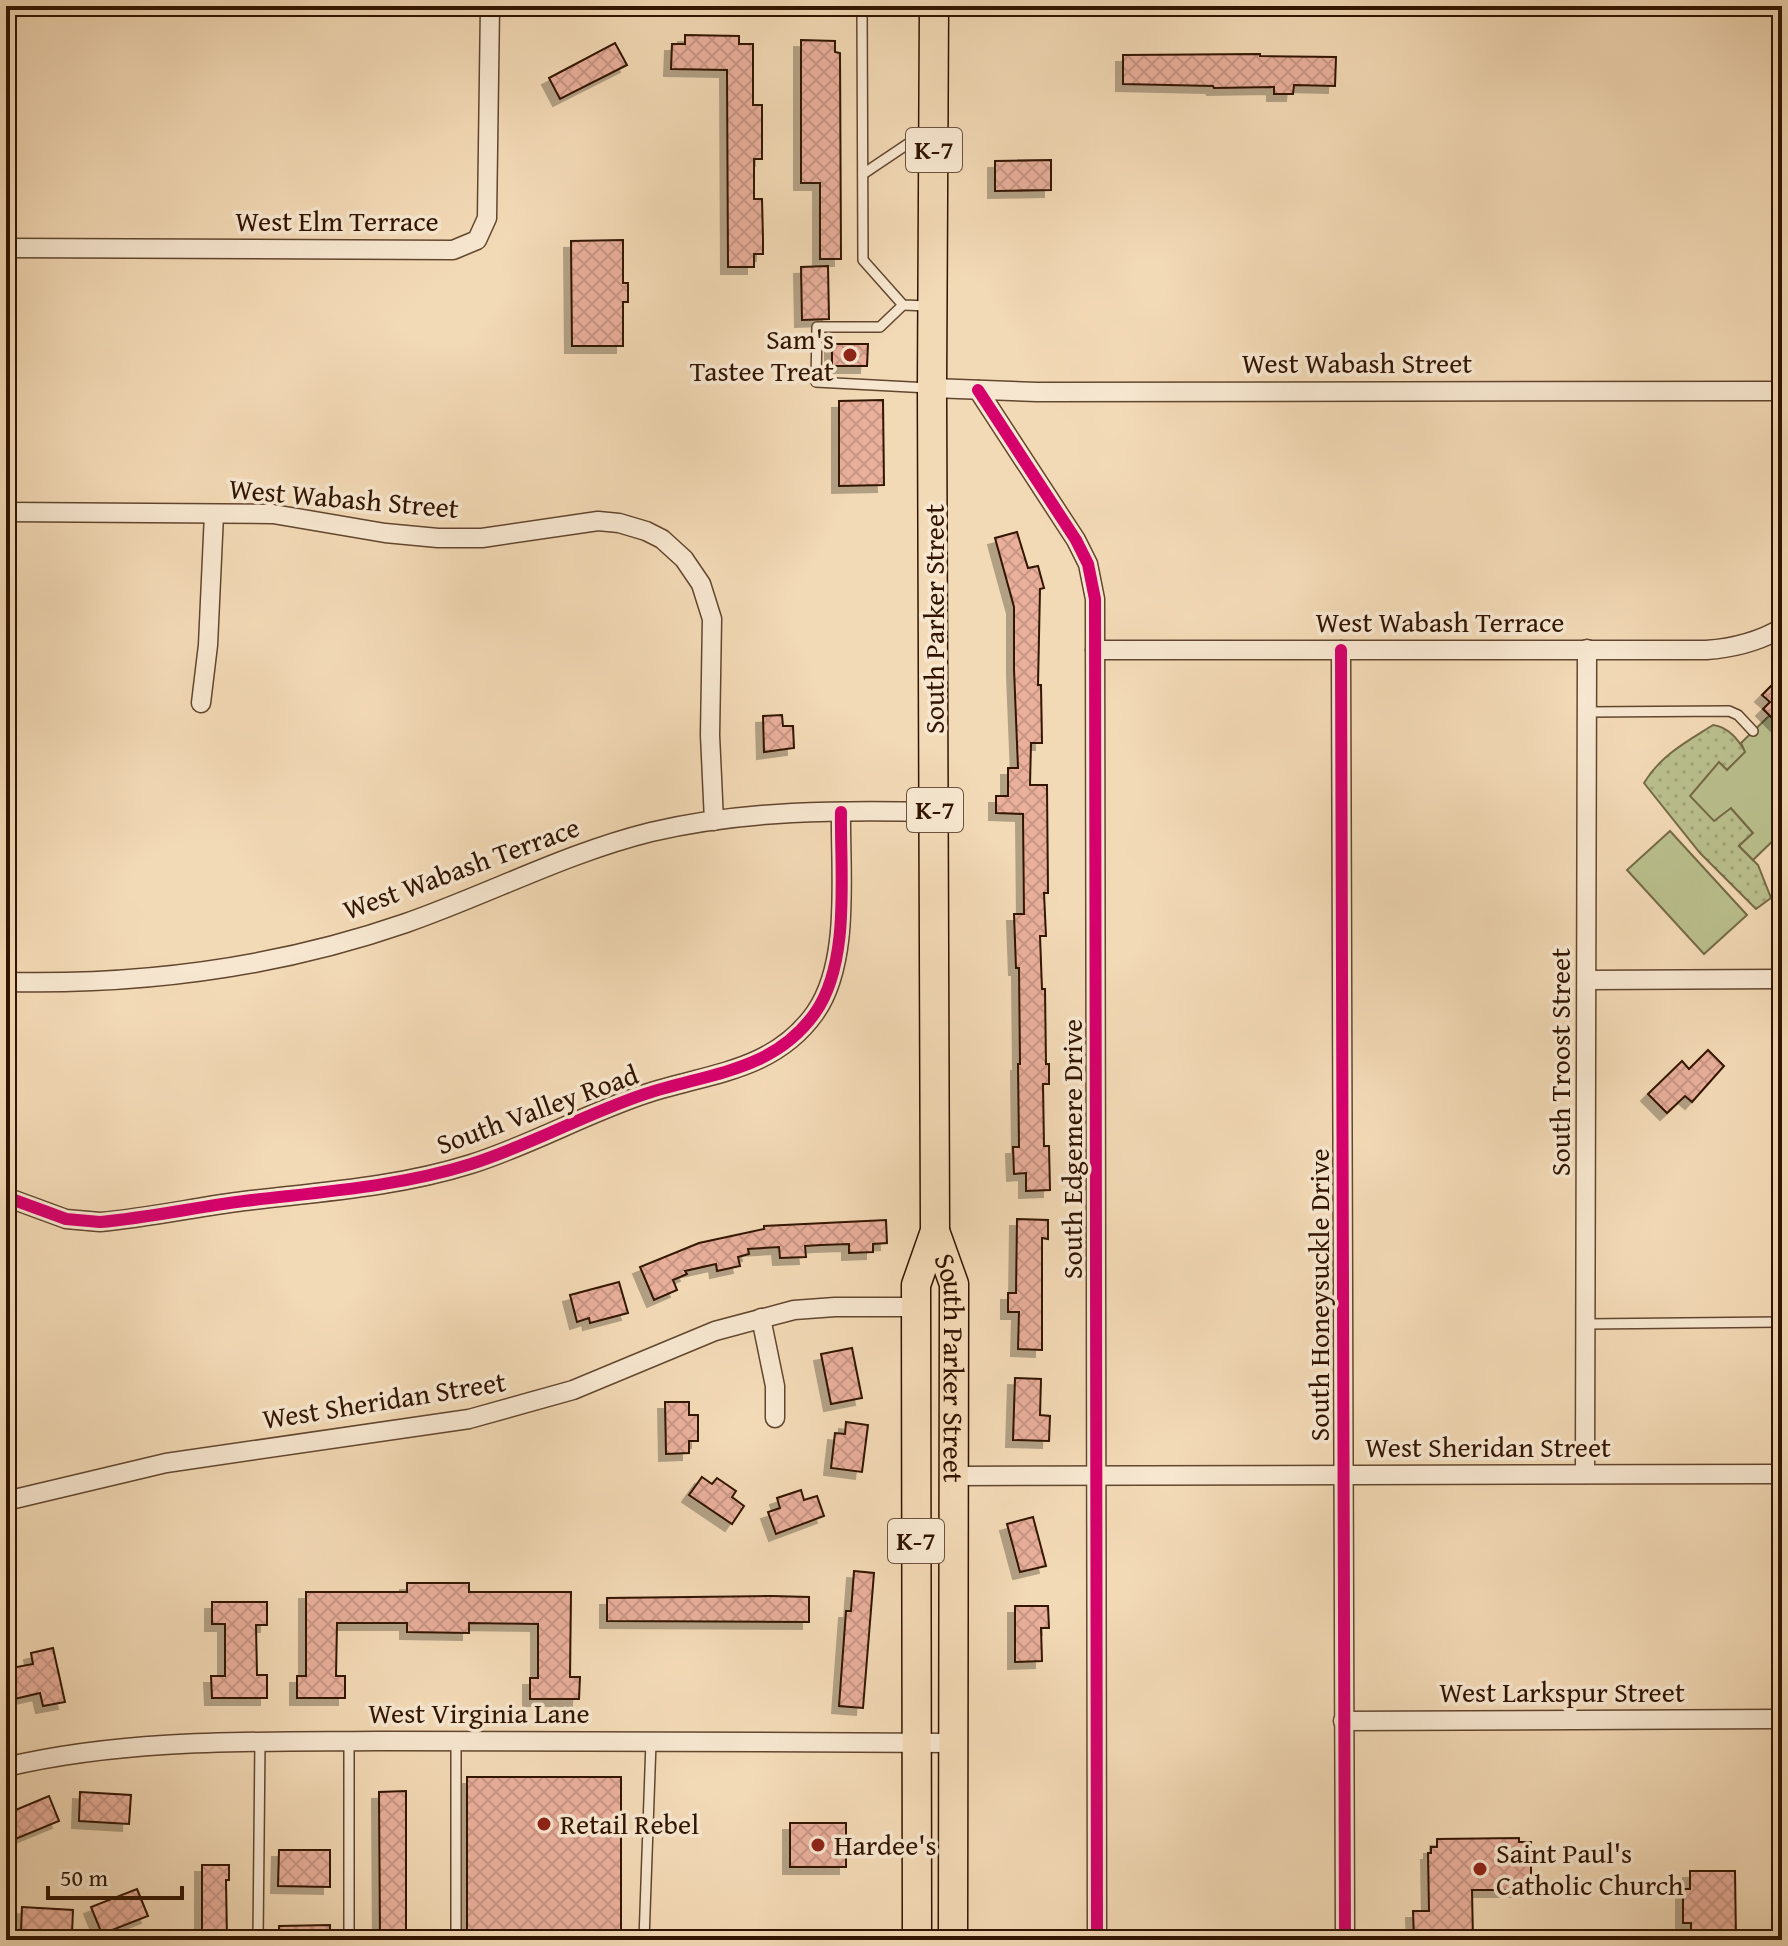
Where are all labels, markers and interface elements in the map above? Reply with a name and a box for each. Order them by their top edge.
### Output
road number: K-7 [906,128,962,172]
street label: West Elm Terrace [235,200,439,241]
place label: Sam's Tastee Treat [690,318,834,391]
street label: West Wabash Street [1242,342,1472,383]
marker: Sam's Tastee Treat [841,346,859,364]
street label: West Wabash Street [227,467,461,528]
street label: South Parker Street [913,504,954,734]
street label: West Wabash Terrace [1315,601,1565,642]
road number: K-7 [907,788,963,832]
street label: West Wabash Terrace [337,806,585,929]
street label: South Troost Street [1539,948,1580,1176]
street label: South Edgemere Drive [1051,1019,1092,1279]
street label: South Valley Road [430,1053,644,1164]
street label: South Honeysuckle Drive [1298,1148,1339,1442]
street label: South Parker Street [925,1247,975,1483]
street label: West Sheridan Street [259,1360,509,1439]
street label: West Sheridan Street [1365,1426,1611,1467]
road number: K-7 [888,1519,944,1563]
street label: West Larkspur Street [1439,1671,1685,1712]
street label: West Virginia Lane [368,1692,590,1733]
place label: Retail Rebel [560,1803,699,1844]
marker: Retail Rebel [535,1815,553,1833]
place label: Hardee's [834,1824,937,1865]
place label: Saint Paul's Catholic Church [1496,1832,1684,1905]
marker: Hardee's [809,1836,827,1854]
scale bar [48,1850,182,1900]
text: 50 m [60,1860,108,1895]
marker: Saint Paul's Catholic Church [1471,1860,1489,1878]

